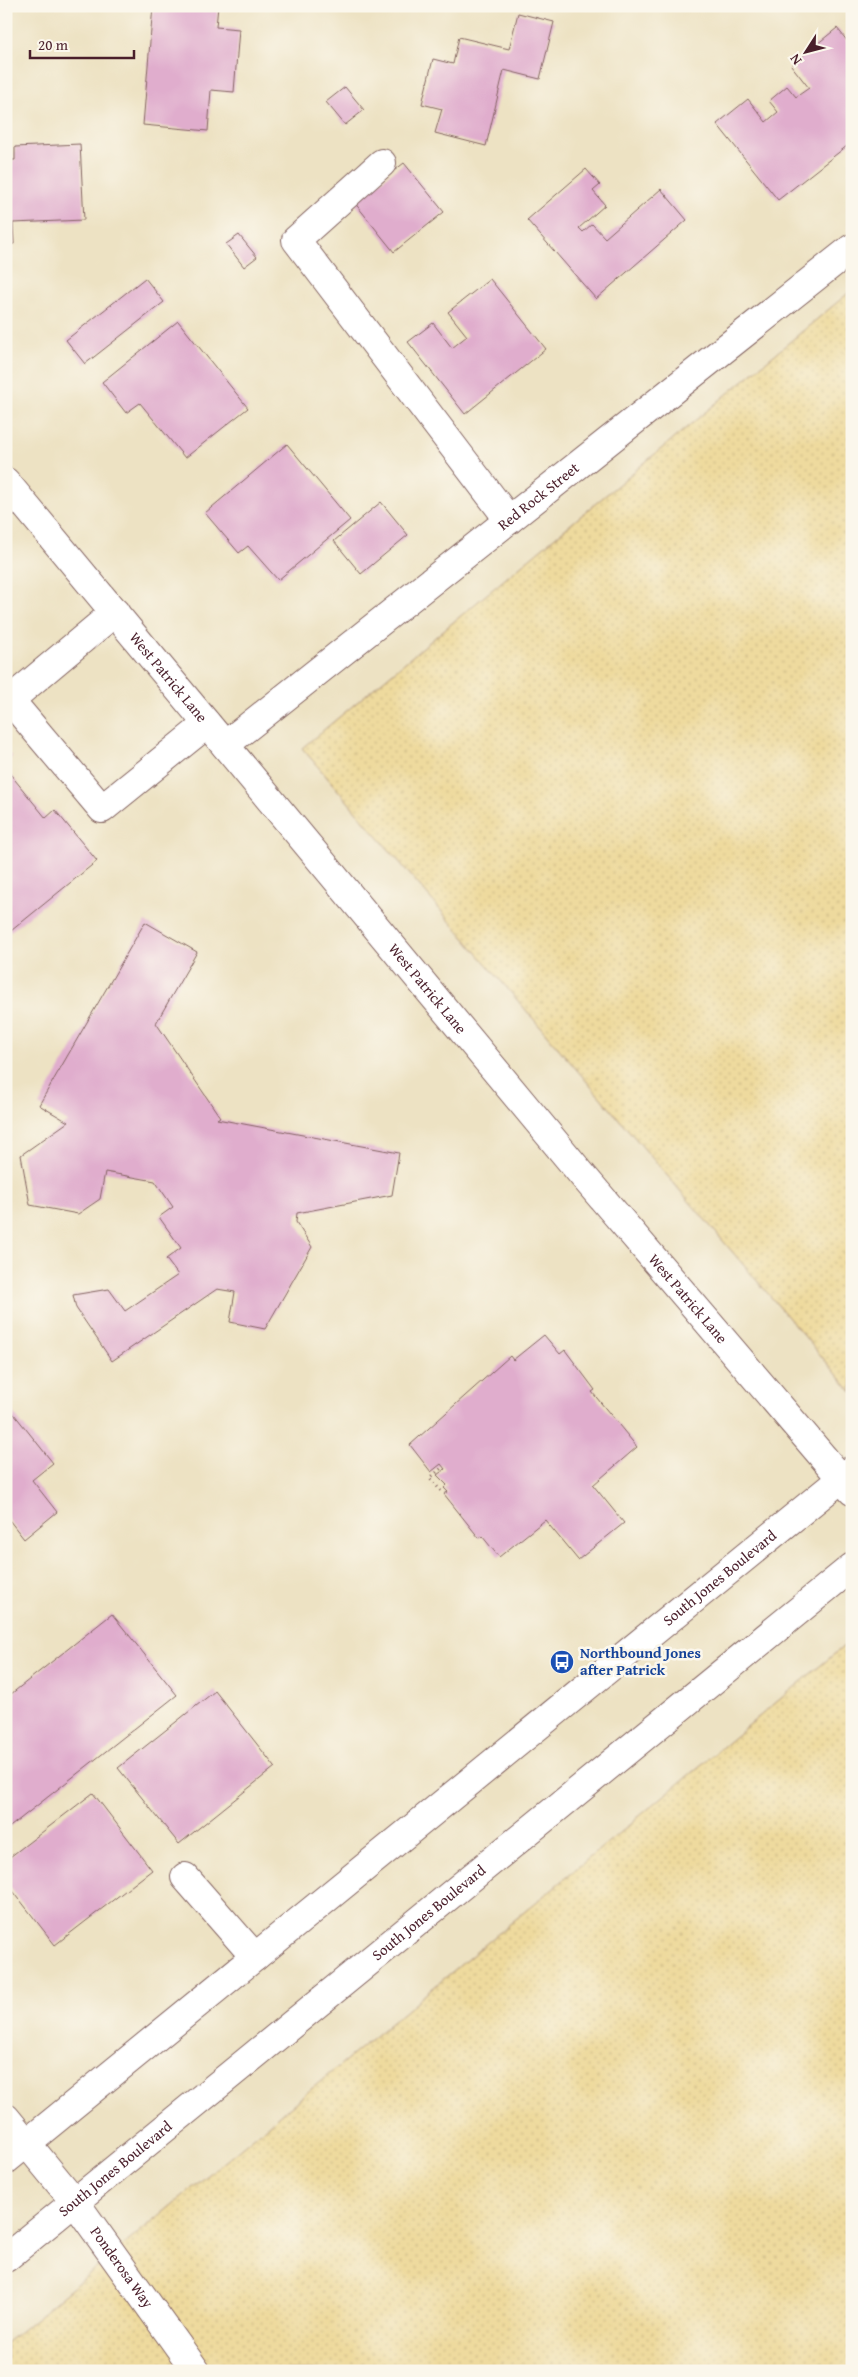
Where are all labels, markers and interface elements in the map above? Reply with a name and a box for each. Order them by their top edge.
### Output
scale bar [30,28,134,60]
north arrow [780,28,830,78]
text: 20 m [38,34,69,55]
text: N [784,49,806,69]
street label: Red Rock Street [493,457,584,535]
street label: West Patrick Lane [125,627,213,727]
street label: West Patrick Lane [384,939,472,1038]
street label: West Patrick Lane [644,1249,733,1348]
street label: South Jones Boulevard [658,1525,781,1630]
place label: Northbound Jones after Patrick [580,1642,701,1680]
bus stop icon: Northbound Jones after Patrick [549,1649,575,1675]
street label: South Jones Boulevard [367,1859,490,1965]
street label: South Jones Boulevard [54,2116,176,2221]
street label: Ponderosa Way [86,2222,159,2313]

